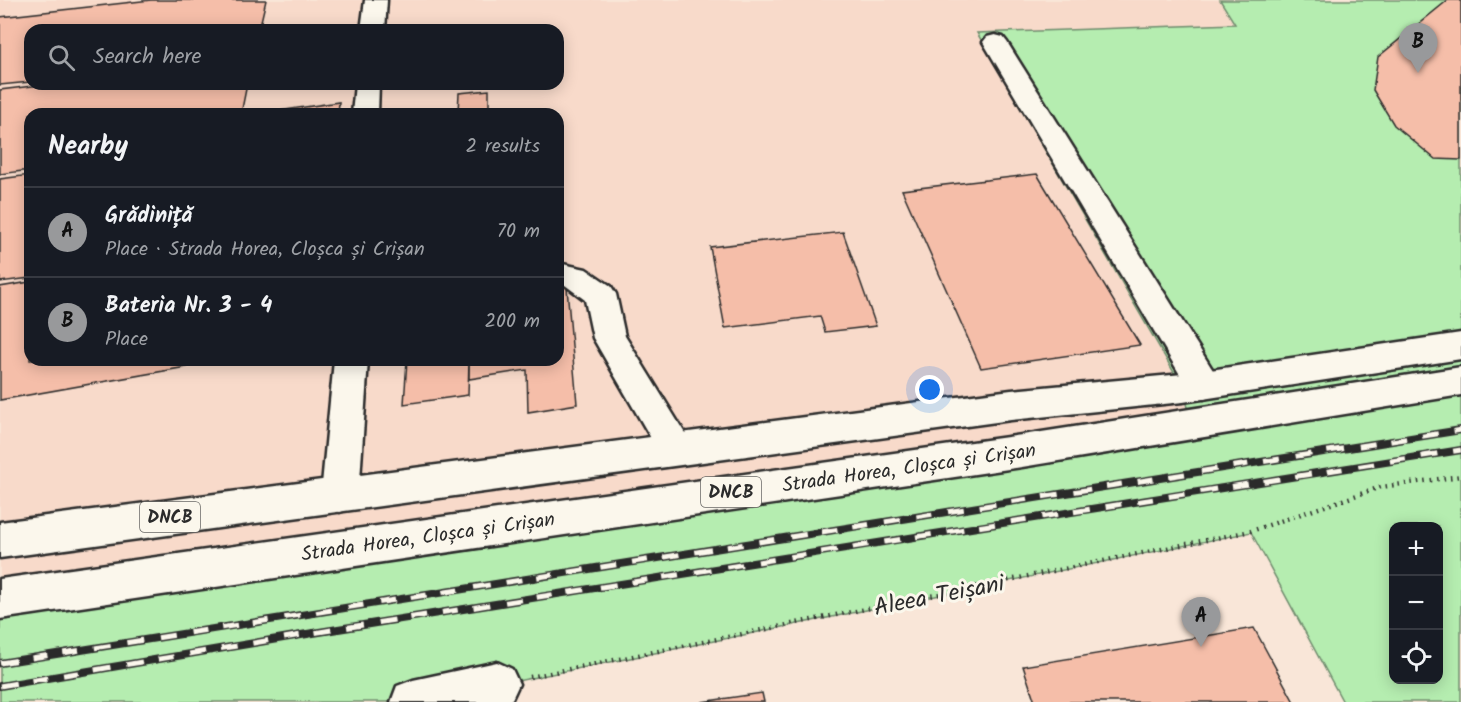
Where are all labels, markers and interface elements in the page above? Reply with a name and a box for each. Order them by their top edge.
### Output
pin: B [1398,23,1438,73]
search box [24,24,564,90]
text: Search here [93,40,201,75]
icon: search [45,41,78,74]
text: Nearby [48,126,128,168]
text: 2 results [465,131,540,163]
text: Grădiniță [105,199,192,234]
text: A [61,216,74,248]
text: 70 m [497,216,540,248]
text: Place · Strada Horea, Cloșca și Crișan [105,234,425,266]
text: Bateria Nr. 3 - 4 [105,289,272,324]
text: B [61,306,74,338]
text: 200 m [484,306,540,338]
text: Place [105,324,148,356]
your location [915,375,944,404]
street label: Strada Horea, Cloșca și Crișan [780,435,1038,503]
road number: DNCB [701,477,761,507]
road number: DNCB [140,502,200,532]
street label: Strada Horea, Cloșca și Crișan [299,504,557,572]
map controls [1389,522,1443,684]
button: + [1389,522,1443,576]
street label: Aleea Teișani [871,564,1009,628]
button: − [1389,576,1443,630]
pin: A [1182,598,1220,647]
button: locate [1389,630,1443,684]

